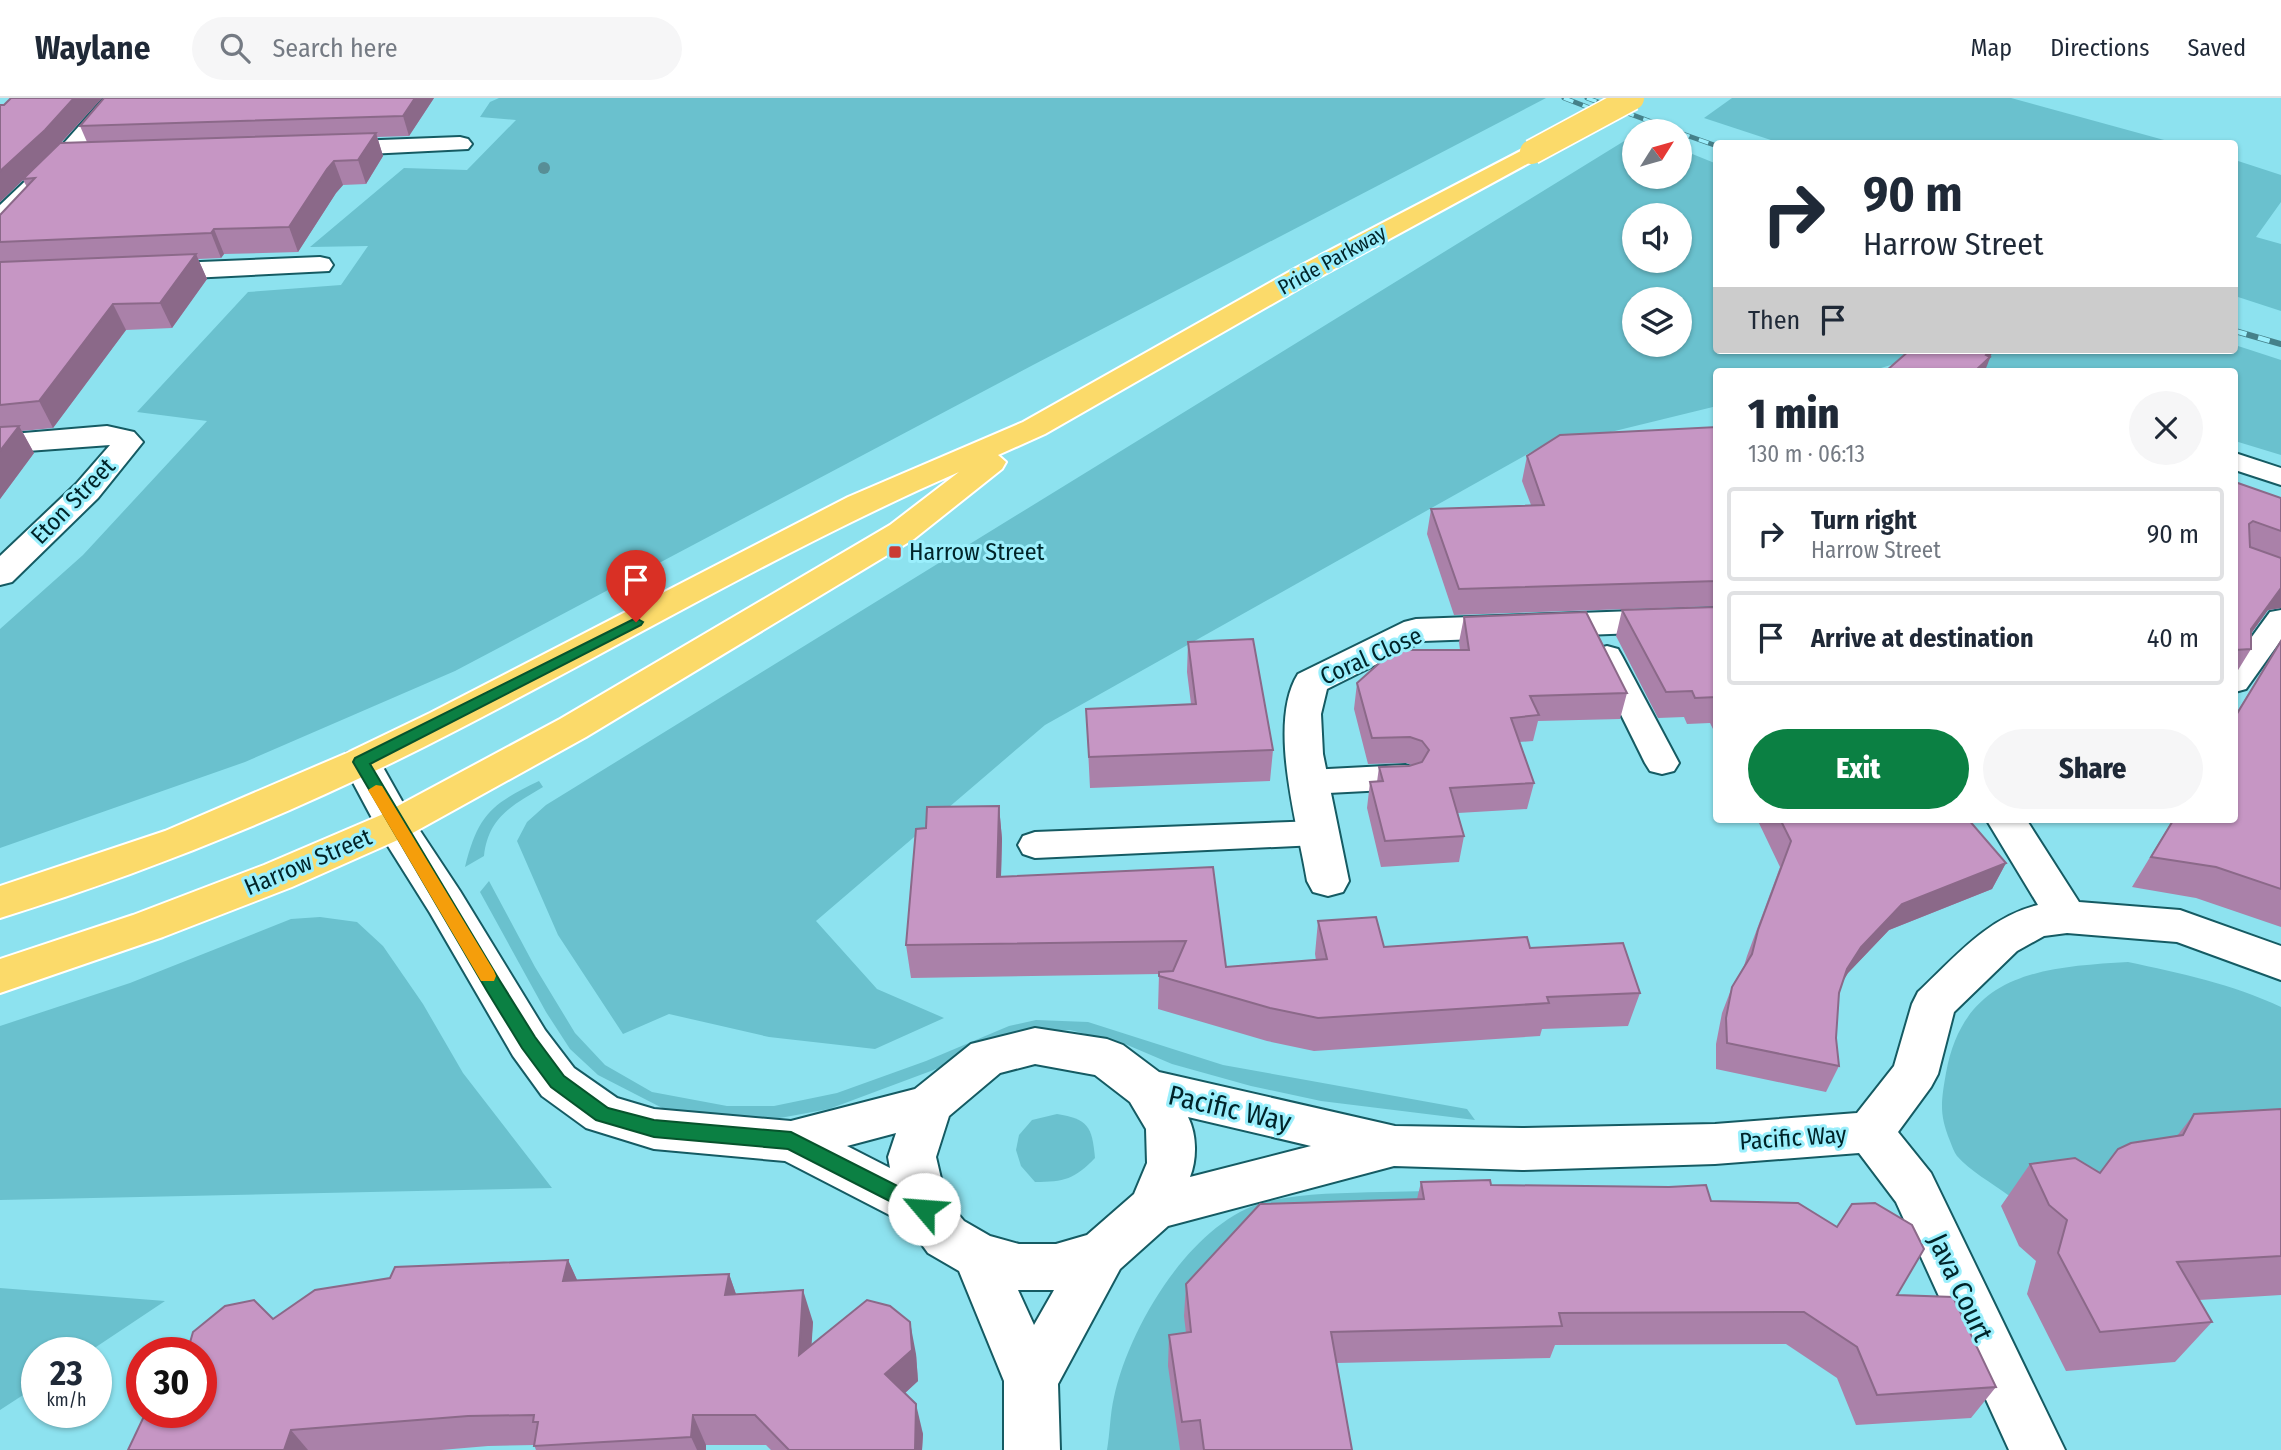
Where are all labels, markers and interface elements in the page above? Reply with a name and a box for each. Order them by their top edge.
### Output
search box [192,17,682,80]
text: Waylane [35,28,150,68]
icon: search [216,29,254,67]
text: Search here [272,33,398,64]
text: Map [1971,34,2012,62]
text: Directions [2050,34,2149,62]
text: Saved [2187,34,2246,62]
north arrow [1622,119,1692,189]
map controls [1622,119,1692,357]
text: 90 m [1863,165,1963,224]
icon: right [1748,168,1839,259]
button: sound [1622,203,1692,273]
street label: Pride Parkway [1273,219,1391,300]
text: Harrow Street [1863,225,2044,263]
button: layers [1622,287,1692,357]
icon: arrive [1814,301,1852,339]
text: Then [1748,305,1800,336]
text: 1 min [1748,389,1839,439]
button: close [2129,391,2203,465]
text: 130 m · 06:13 [1748,440,1865,468]
street label: Eton Street [25,452,121,550]
text: Turn right [1811,505,1917,536]
icon: right [1752,515,1790,553]
text: 90 m [2147,519,2199,550]
text: Harrow Street [1811,536,1941,564]
place label: Harrow Street [909,538,1045,566]
marker: Harrow Street [887,544,903,560]
pin [606,550,666,622]
icon: arrive [617,561,655,599]
icon: arrive [1752,619,1790,657]
street label: Coral Close [1316,621,1426,691]
text: Arrive at destination [1811,623,2034,654]
text: 40 m [2147,623,2199,654]
button: Exit [1748,729,1969,809]
button: Share [1983,729,2203,809]
street label: Harrow Street [240,823,376,901]
street label: Pacific Way [1165,1078,1295,1139]
street label: Pacific Way [1739,1120,1848,1156]
position arrow [887,1172,961,1246]
street label: Java Court [1921,1228,2000,1347]
speed limit sign: 30 [126,1337,217,1428]
text: 23 [50,1352,83,1394]
text: km/h [46,1389,87,1411]

